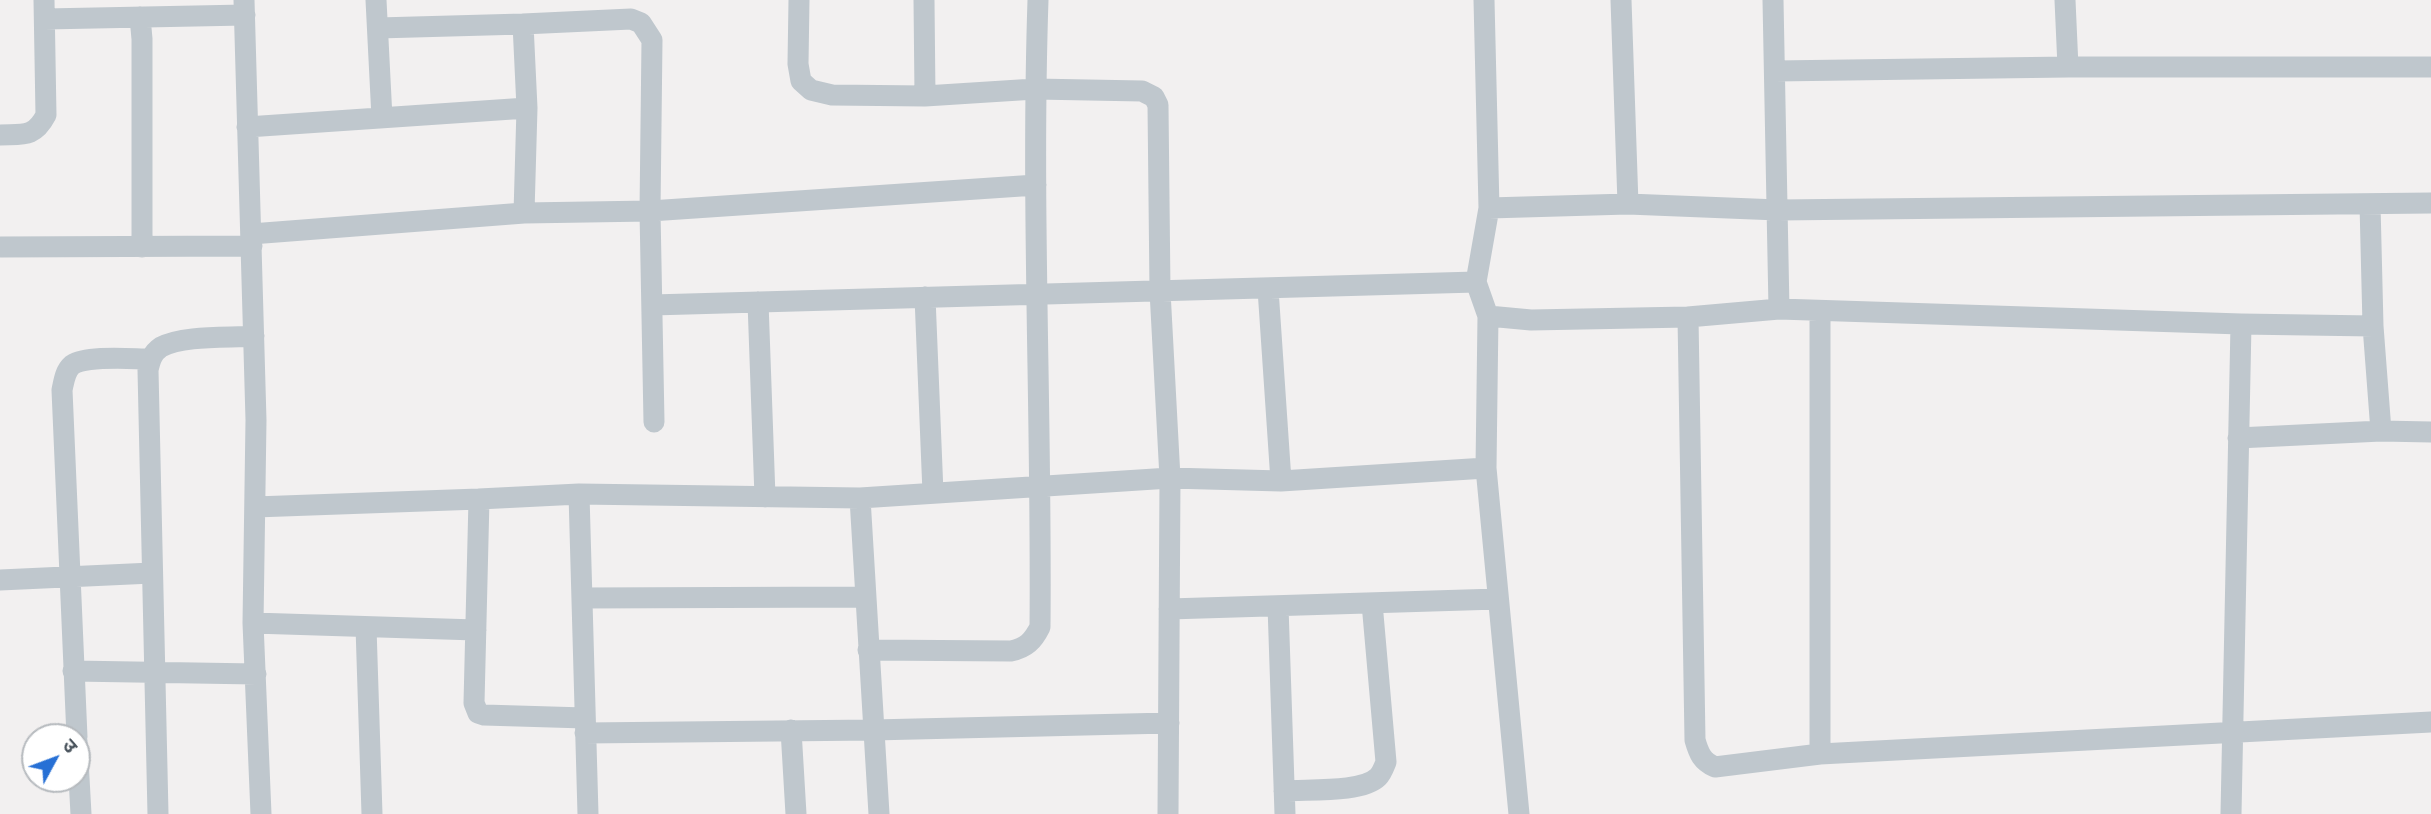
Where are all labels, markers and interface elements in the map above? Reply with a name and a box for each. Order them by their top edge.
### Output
north arrow [21,723,91,793]
text: उ [58,734,82,757]

